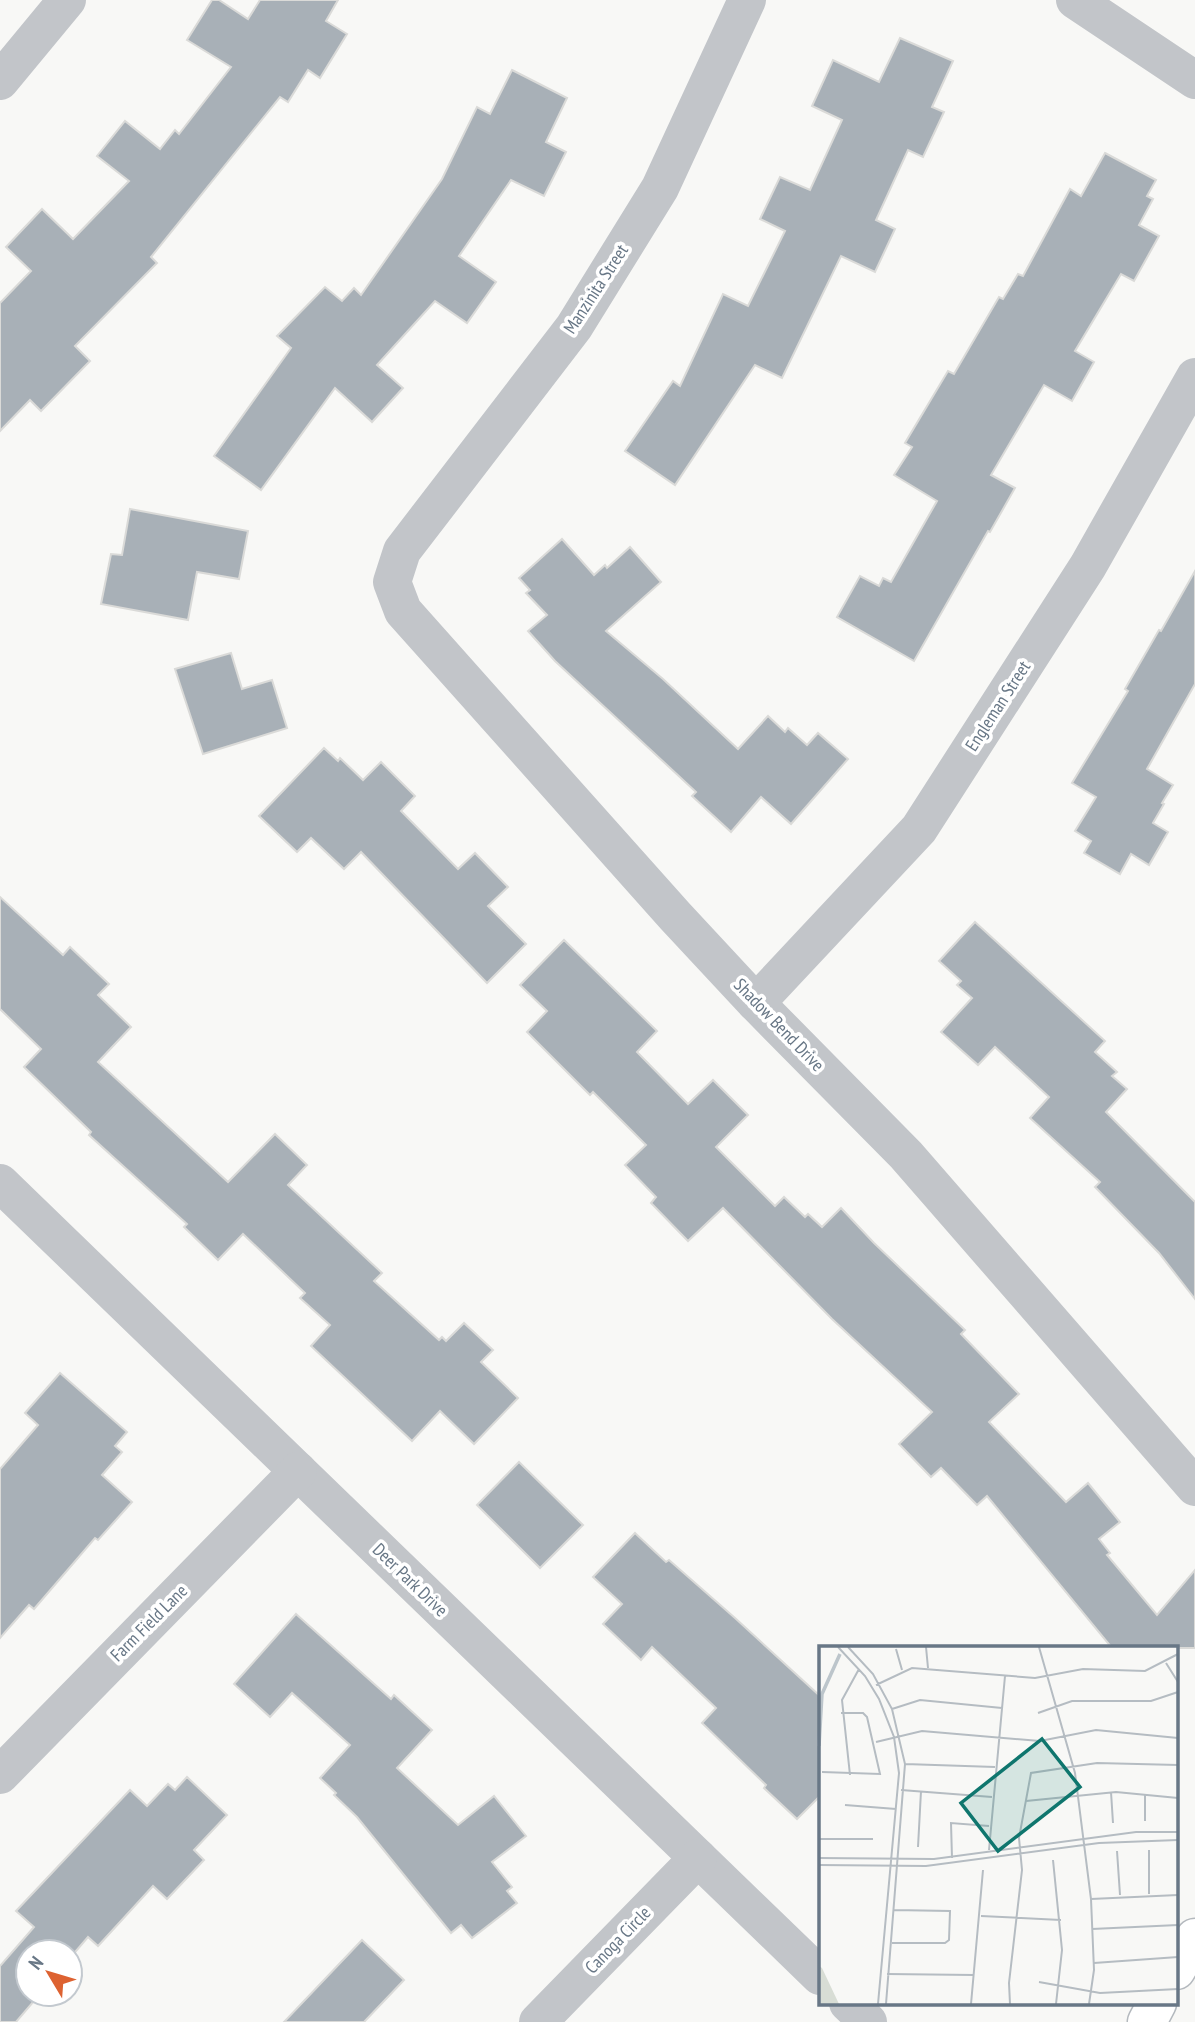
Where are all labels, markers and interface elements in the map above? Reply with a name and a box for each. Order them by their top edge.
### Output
street label: Manzinita Street [558,240,633,338]
street label: Engleman Street [960,656,1035,755]
street label: Shadow Bend Drive [729,973,829,1076]
street label: Deer Park Drive [368,1538,453,1621]
street label: Farm Field Lane [105,1579,192,1666]
inset map [819,1646,1178,2004]
street label: Canoga Circle [580,1901,655,1978]
north arrow [14,1938,84,2008]
text: N [23,1951,48,1974]

